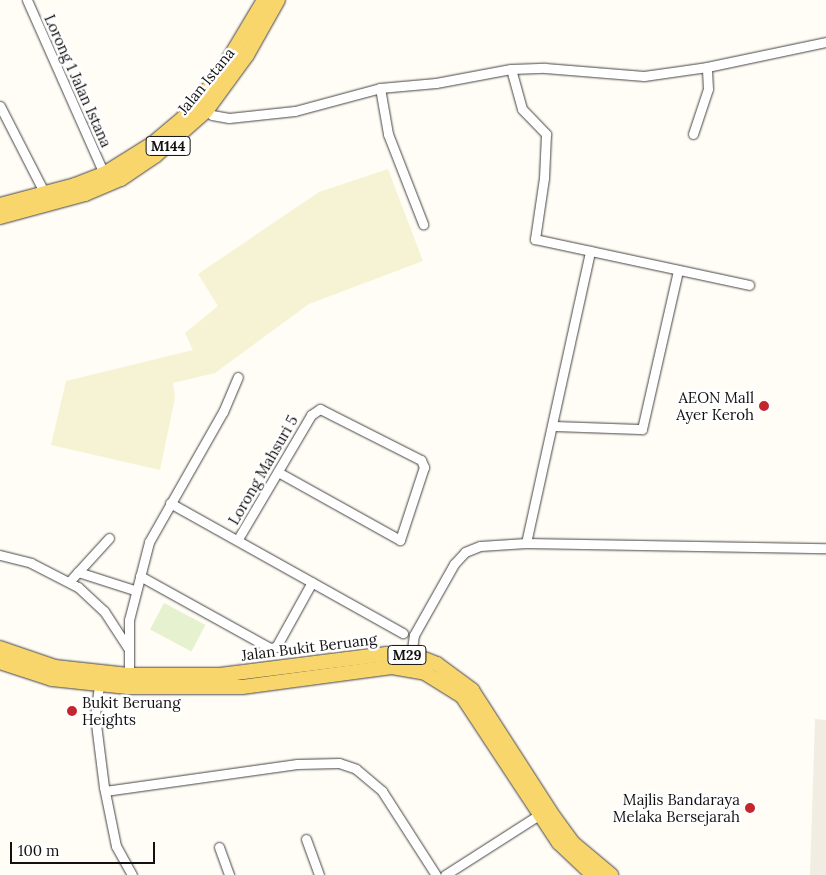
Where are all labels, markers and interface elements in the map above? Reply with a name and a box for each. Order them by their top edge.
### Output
street label: Lorong 1 Jalan Istana [41,12,115,150]
street label: Jalan Istana [174,44,238,118]
road number: M144 [146,134,190,158]
place label: AEON Mall Ayer Keroh [676,388,754,423]
marker: AEON Mall Ayer Keroh [758,400,770,412]
street label: Lorong Mahsuri 5 [224,412,302,528]
street label: Jalan Bukit Beruang [240,630,378,664]
road number: M29 [387,644,427,666]
place label: Bukit Beruang Heights [82,693,180,728]
marker: Bukit Beruang Heights [66,705,78,717]
place label: Majlis Bandaraya Melaka Bersejarah [613,790,740,825]
marker: Majlis Bandaraya Melaka Bersejarah [744,802,756,814]
scale bar [12,832,158,864]
text: 100 m [18,841,59,860]

